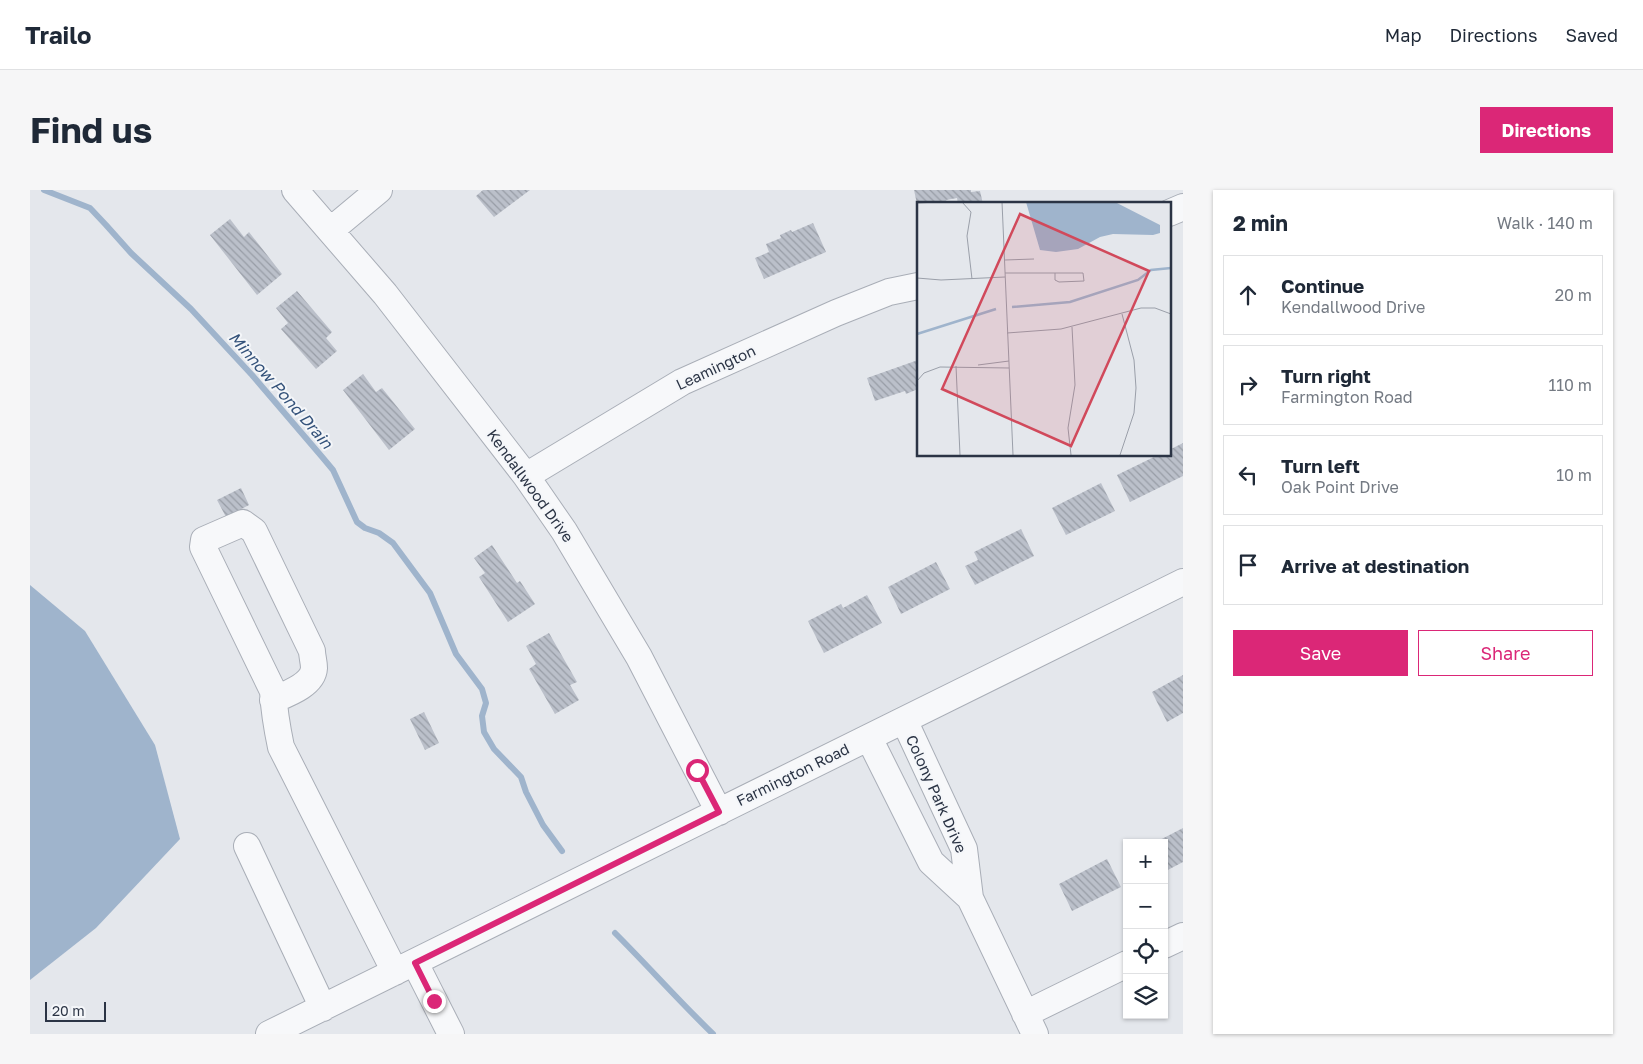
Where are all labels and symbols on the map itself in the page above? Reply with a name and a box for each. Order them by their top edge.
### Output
inset map [917,202,1170,456]
water label: Minnow Pond Drain [225,328,338,453]
street label: Leamington [673,341,758,393]
street label: Kendallwood Drive [484,425,578,546]
street label: Colony Park Drive [903,732,971,856]
street label: Farmington Road [733,739,852,809]
route start [686,759,709,782]
route end [423,990,446,1013]
scale bar [45,999,106,1022]

